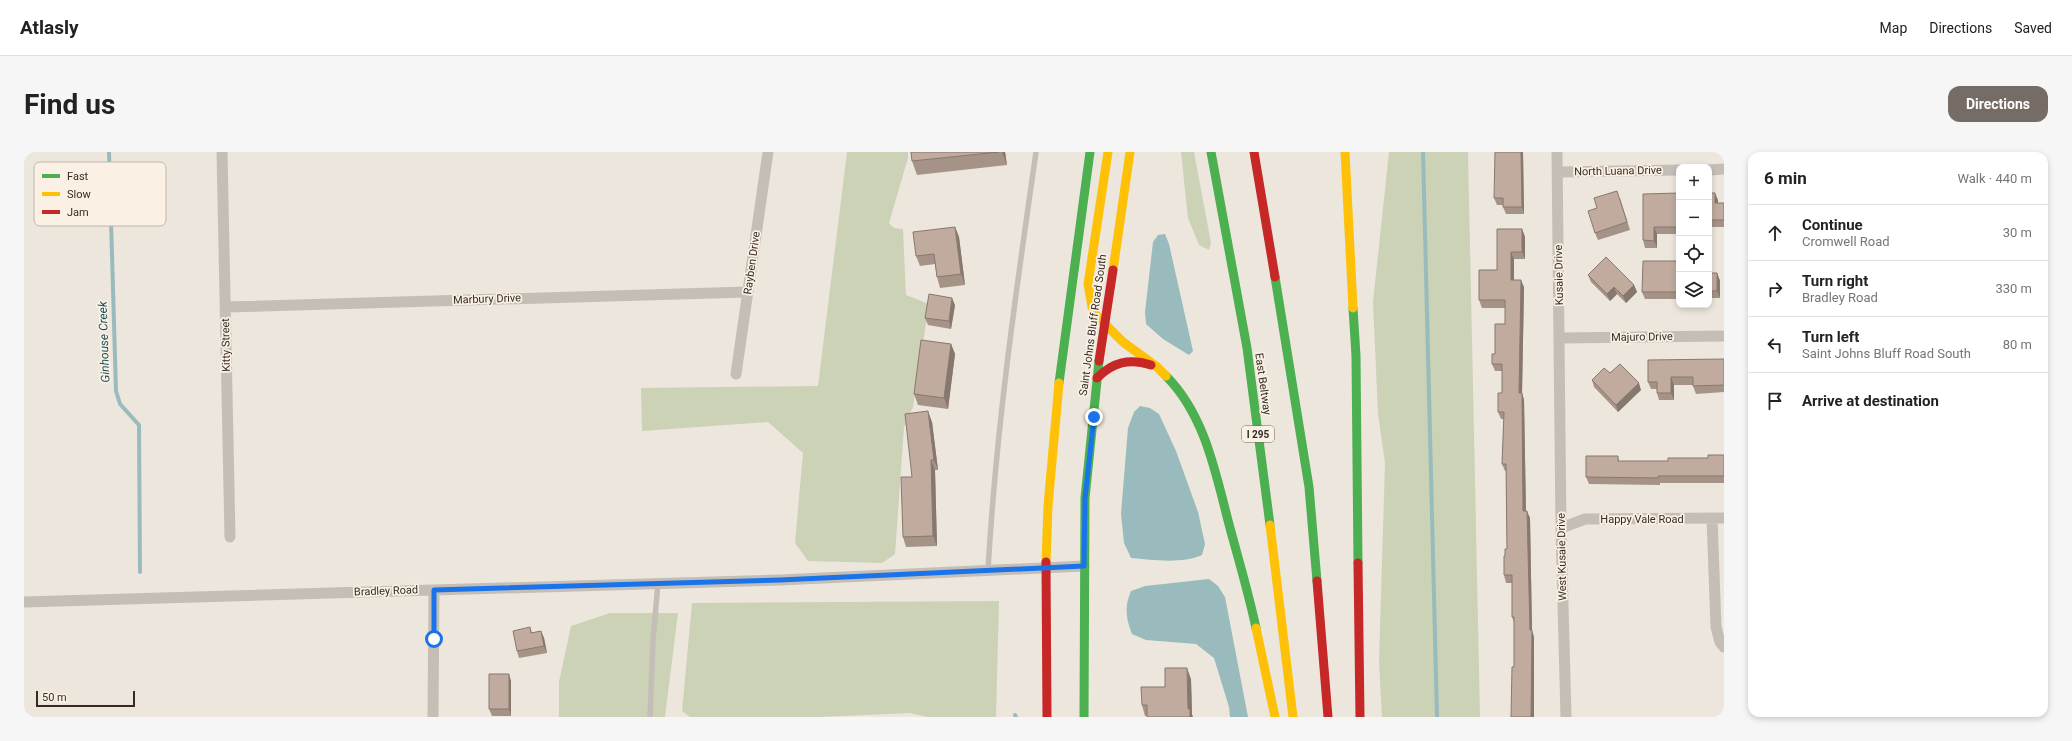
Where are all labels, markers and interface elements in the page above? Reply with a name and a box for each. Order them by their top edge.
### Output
text: Atlasly [20,16,79,39]
text: Map [1880,20,1907,36]
text: Directions [1929,20,1992,36]
text: Saved [2014,20,2052,36]
button: Directions [1948,86,2048,122]
text: Find us [24,88,115,121]
legend [34,162,166,226]
street label: North Luana Drive [1574,164,1662,178]
map controls [1676,164,1712,308]
button: + [1676,164,1712,200]
text: 6 min [1764,168,1807,188]
text: Fast [67,170,89,183]
text: Walk · 440 m [1957,171,2032,186]
text: Slow [67,188,91,201]
button: − [1676,200,1712,236]
text: Jam [67,206,89,219]
text: Continue [1802,216,1863,234]
icon: ahead [1764,222,1786,244]
text: 30 m [2003,225,2032,240]
street label: Rayben Drive [741,231,763,295]
text: Cromwell Road [1802,234,1890,249]
button: locate [1676,236,1712,272]
street label: Kusaie Drive [1552,244,1566,305]
street label: Saint Johns Bluff Road South [1077,253,1109,397]
button: layers [1676,272,1712,308]
text: Turn right [1802,272,1868,290]
icon: right [1764,278,1786,300]
text: 330 m [1995,281,2032,296]
text: Bradley Road [1802,290,1878,305]
street label: Marbury Drive [453,291,521,307]
water label: Ginhouse Creek [96,300,112,383]
street label: Kitty Street [219,318,233,372]
text: Turn left [1802,328,1859,346]
street label: Majuro Drive [1611,330,1673,344]
icon: left [1764,334,1786,356]
text: 80 m [2003,337,2032,352]
text: Saint Johns Bluff Road South [1802,346,1971,361]
street label: East Beltway [1252,352,1274,417]
icon: arrive [1764,390,1786,412]
text: Arrive at destination [1802,392,1939,410]
route end [1085,408,1103,426]
road number: I 295 [1242,426,1274,442]
street label: West Kusaie Drive [1555,513,1569,601]
street label: Happy Vale Road [1600,513,1684,526]
street label: Bradley Road [354,583,418,599]
route start [425,630,443,648]
scale bar [36,689,135,708]
text: 50 m [42,691,67,704]

